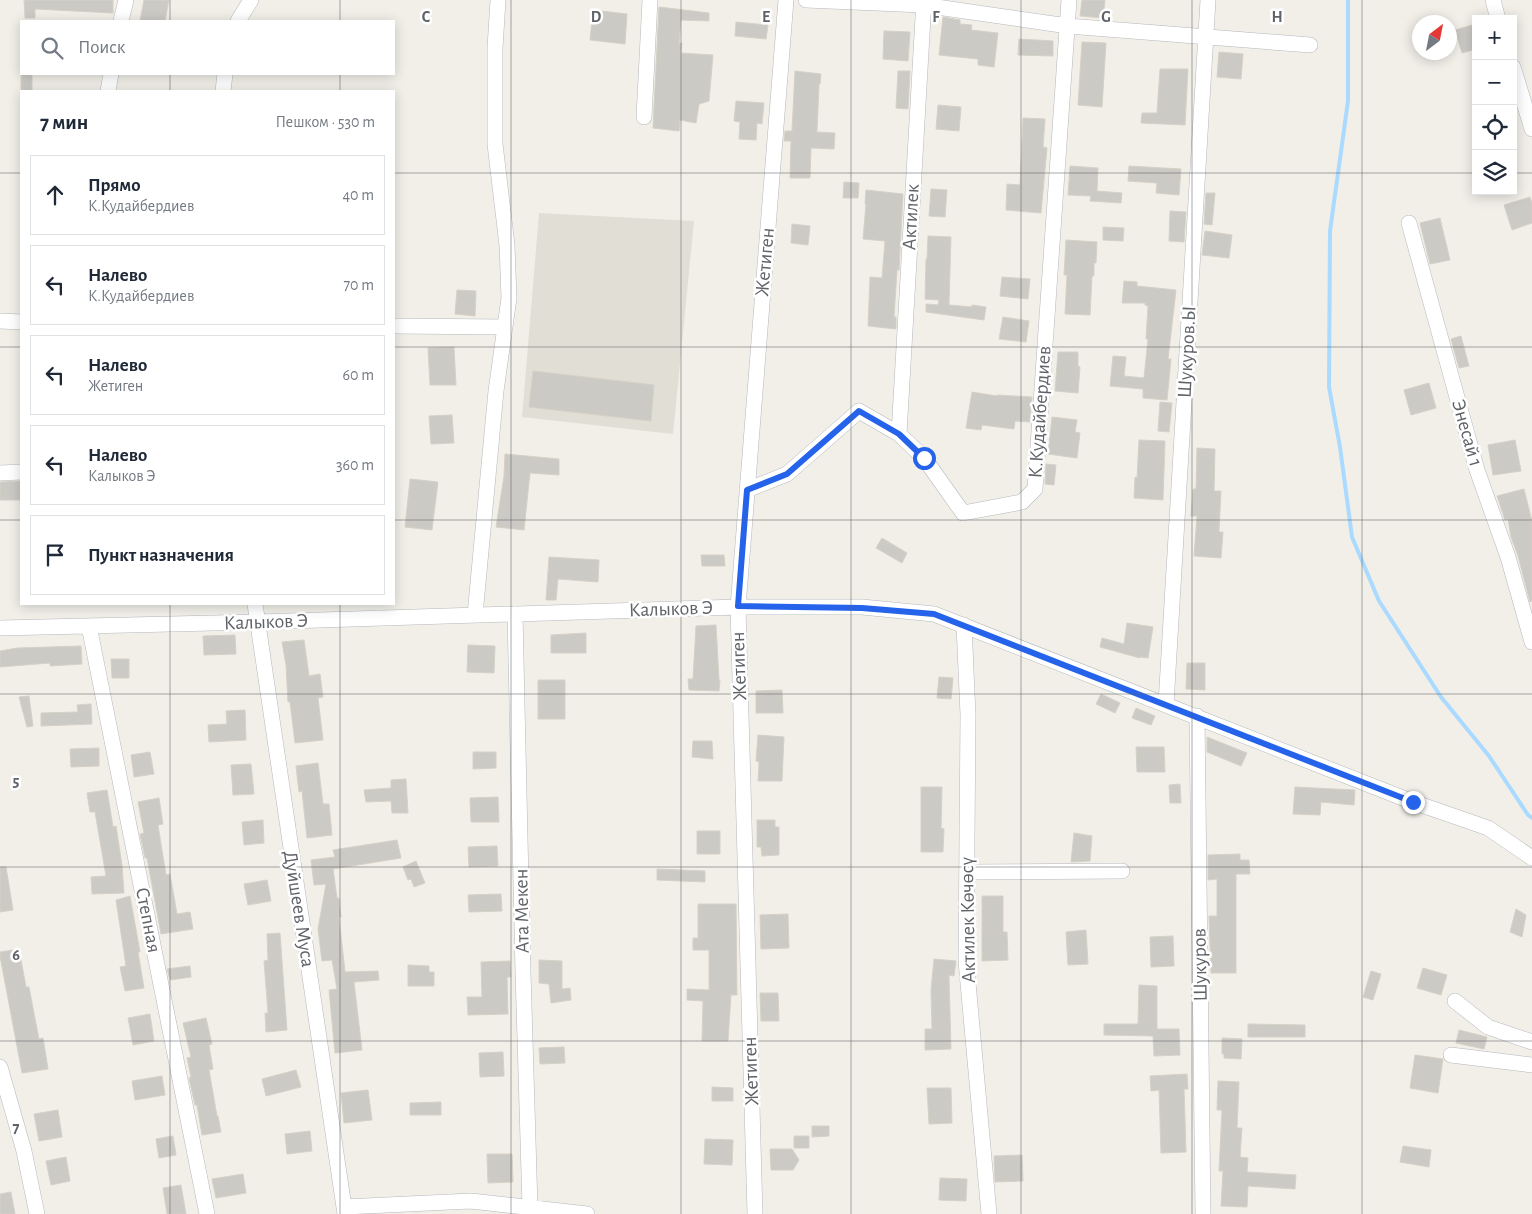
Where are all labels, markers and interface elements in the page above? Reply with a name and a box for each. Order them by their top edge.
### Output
text: C [422,9,431,25]
text: D [591,9,602,25]
text: E [762,9,770,25]
text: F [932,9,940,25]
text: G [1101,9,1111,25]
text: H [1271,9,1283,25]
north arrow [1412,15,1457,60]
map controls [1472,15,1517,195]
button: + [1472,15,1517,60]
search box [20,20,395,75]
icon: search [38,34,66,62]
text: Поиск [78,38,125,57]
button: − [1472,60,1517,105]
button: locate [1472,105,1517,150]
text: 7 мин [40,112,88,133]
text: Пешком · 530 m [276,114,375,130]
button: layers [1472,150,1517,195]
text: Прямо [88,176,141,195]
icon: ahead [41,181,69,209]
street label: Актилек [899,183,923,251]
text: 40 m [342,187,374,203]
text: К.Кудайбердиев [88,198,194,214]
street label: Жетиген [752,227,778,297]
text: Налево [88,266,147,285]
icon: left [41,271,69,299]
text: 70 m [343,277,374,293]
text: К.Кудайбердиев [88,288,194,304]
street label: Шукуров.Ы [1175,305,1199,399]
street label: К.Кудайбердиев [1025,345,1055,479]
text: Налево [88,356,147,375]
icon: left [41,361,69,389]
text: 60 m [343,367,374,383]
text: Жетиген [88,378,143,394]
street label: Энесай 1 [1448,397,1486,469]
text: Налево [88,446,147,465]
route start [913,447,936,470]
icon: left [41,451,69,479]
text: 360 m [336,457,374,473]
text: Калыков Э [88,468,156,484]
icon: arrive [41,541,69,569]
text: Пункт назначения [88,546,234,565]
street label: Калыков Э [628,598,714,620]
street label: Калыков Э [223,611,309,633]
street label: Жетиген [728,631,750,701]
text: 5 [13,773,20,789]
route end [1402,791,1425,814]
street label: Дуйшеев Муса [280,849,318,969]
street label: Актилек Көчөсү [957,856,979,983]
street label: Ата Мекен [511,868,533,954]
street label: Степная [132,886,164,954]
street label: Шукуров [1189,928,1211,1002]
text: 6 [12,947,20,963]
street label: Жетиген [740,1036,762,1106]
text: 7 [13,1120,20,1136]

